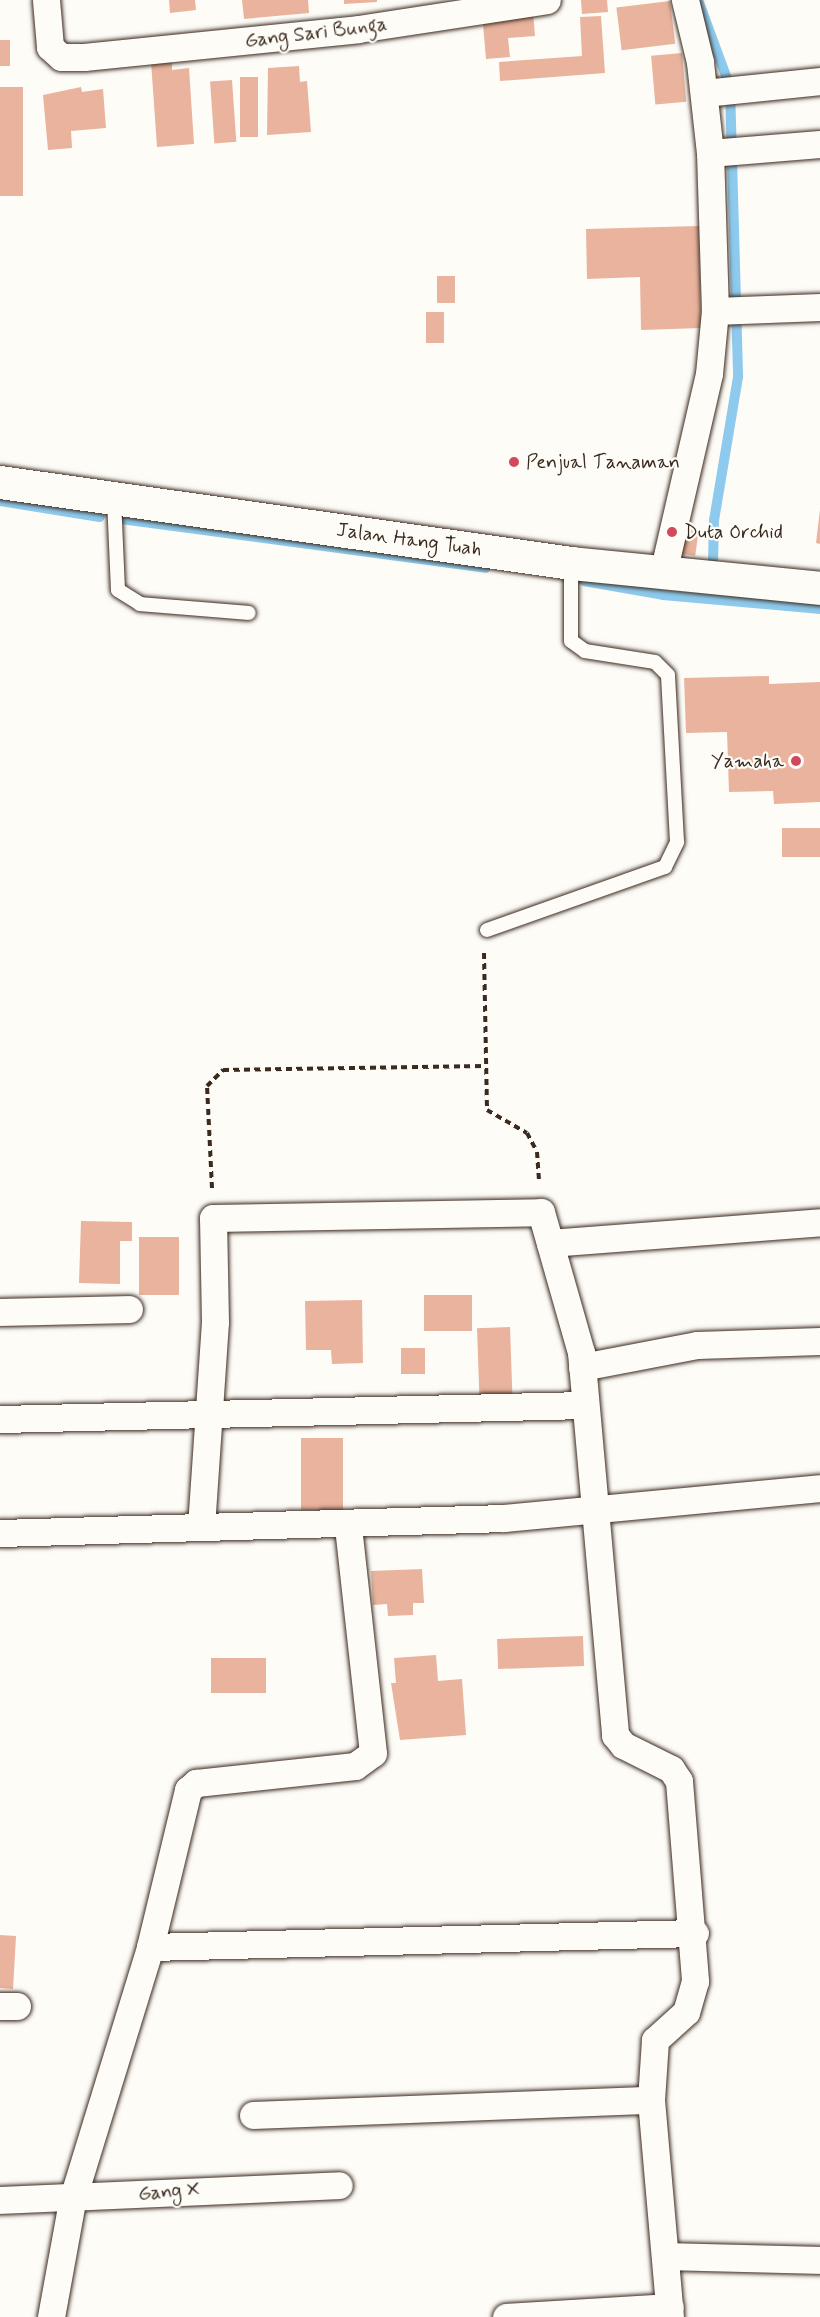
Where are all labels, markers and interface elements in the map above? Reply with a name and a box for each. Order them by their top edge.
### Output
street label: Gang Sari Bunga [244,12,388,54]
place label: Penjual Tanaman [526,450,675,474]
marker: Penjual Tanaman [507,455,521,469]
street label: Jalan Hang Tuah [335,518,483,562]
place label: Duta Orchid [684,520,784,544]
marker: Duta Orchid [665,525,679,539]
place label: Yamaha [711,749,784,773]
marker: Yamaha [789,754,803,768]
street label: Gang X [137,2177,201,2207]

